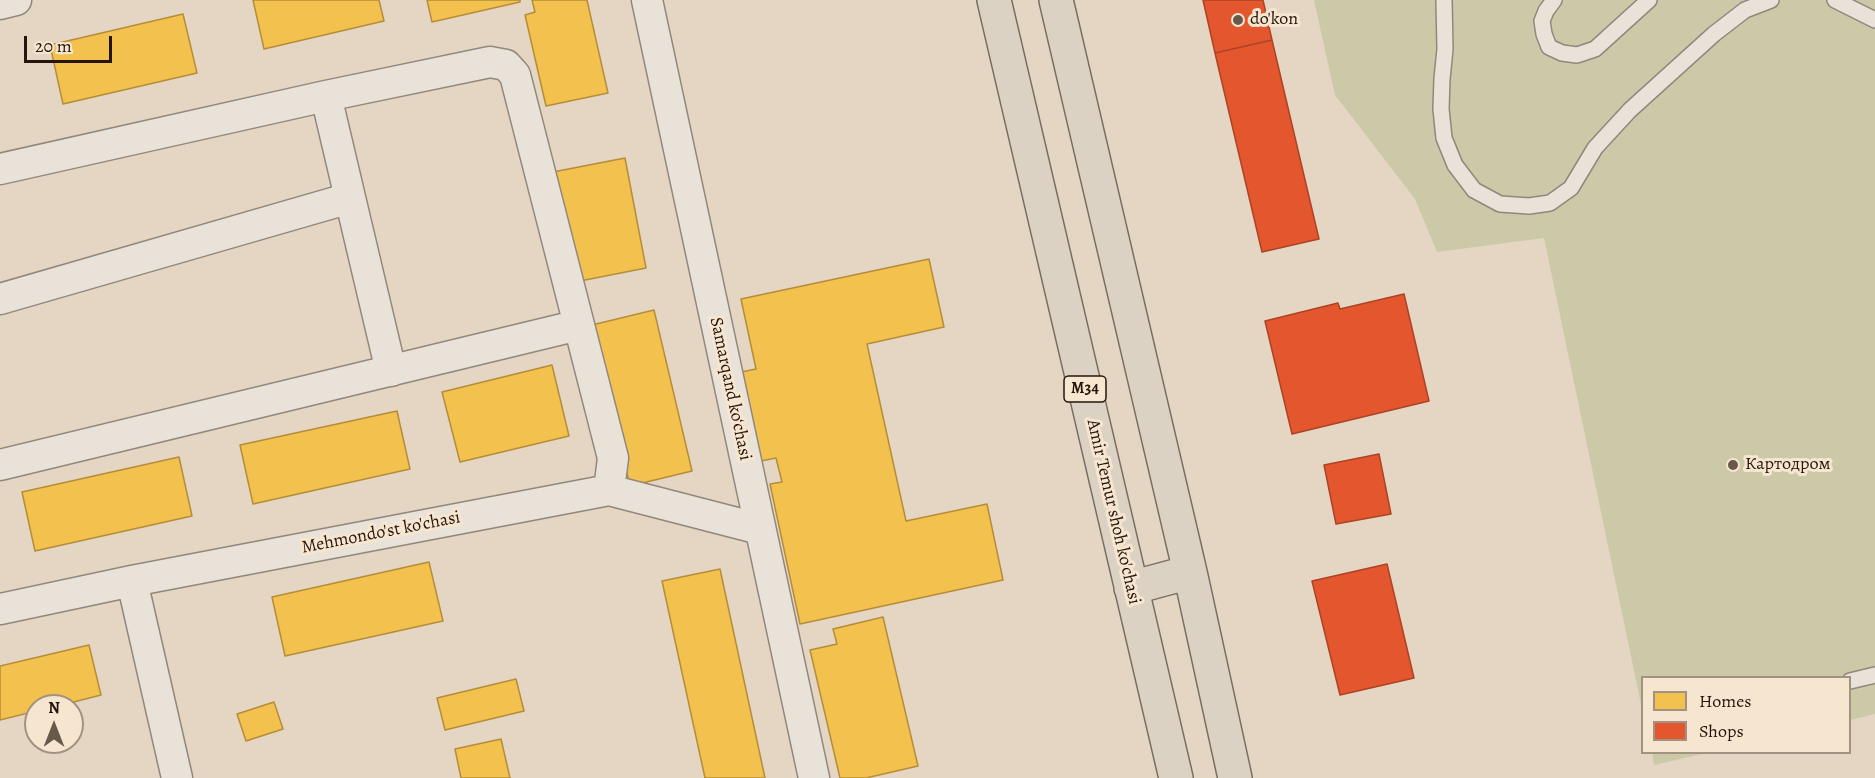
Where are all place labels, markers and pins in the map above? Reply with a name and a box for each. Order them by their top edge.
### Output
place label: do'kon [1250,9,1298,31]
marker: do'kon [1231,13,1245,27]
place label: Картодром [1745,454,1831,476]
marker: Картодром [1726,458,1740,472]

